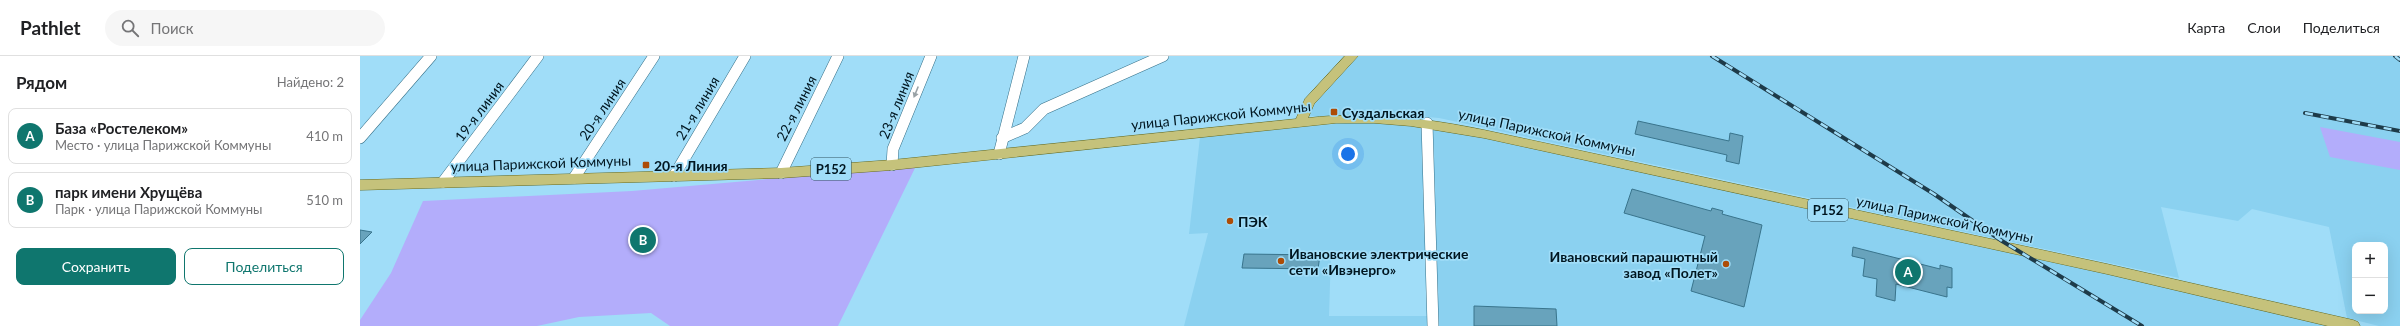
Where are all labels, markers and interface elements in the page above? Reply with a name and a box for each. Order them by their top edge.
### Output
search box [105,10,385,46]
text: Pathlet [20,16,81,39]
icon: search [119,17,141,39]
text: Поиск [151,19,193,37]
text: Карта [2187,19,2225,36]
text: Слои [2247,19,2281,36]
text: Поделиться [2303,19,2380,36]
street label: 23-я линия [875,69,917,141]
text: Рядом [16,72,67,93]
street label: 21-я линия [671,73,723,143]
street label: 22-я линия [772,73,820,143]
text: Найдено: 2 [277,74,344,90]
street label: 20-я линия [575,75,629,143]
street label: 19-я линия [451,78,507,144]
one-way arrow [913,87,919,99]
street label: улица Парижской Коммуны [1130,97,1312,133]
place label: Суздальская [1342,104,1424,121]
street label: улица Парижской Коммуны [1457,105,1637,159]
marker: Суздальская [1329,107,1339,117]
text: База «Ростелеком» [55,119,188,137]
text: A [25,128,35,144]
text: 410 m [306,128,343,144]
text: Место · улица Парижской Коммуны [55,137,271,153]
your location [1338,144,1358,164]
street label: улица Парижской Коммуны [451,151,631,175]
place label: 20-я Линия [654,157,728,174]
road number: Р152 [811,158,851,180]
marker: 20-я Линия [641,160,651,170]
text: парк имени Хрущёва [55,183,202,201]
text: B [26,192,34,208]
text: 510 m [306,192,343,208]
street label: улица Парижской Коммуны [1855,192,2035,246]
road number: Р152 [1808,199,1848,221]
text: Парк · улица Парижской Коммуны [55,201,262,217]
place label: ПЭК [1238,213,1268,230]
marker: ПЭК [1225,216,1235,226]
pin: B [630,225,656,255]
map controls [2352,242,2388,314]
button: + [2352,242,2388,278]
place label: Ивановские электрические сети «Ивэнерго» [1289,245,1469,278]
button: Сохранить [16,248,176,285]
button: Поделиться [184,248,344,285]
place label: Ивановский парашютный завод «Полет» [1550,248,1718,281]
marker: Ивановские электрические сети «Ивэнерго» [1276,256,1286,266]
pin: A [1895,257,1921,287]
marker: Ивановский парашютный завод «Полет» [1721,259,1731,269]
button: − [2352,278,2388,314]

